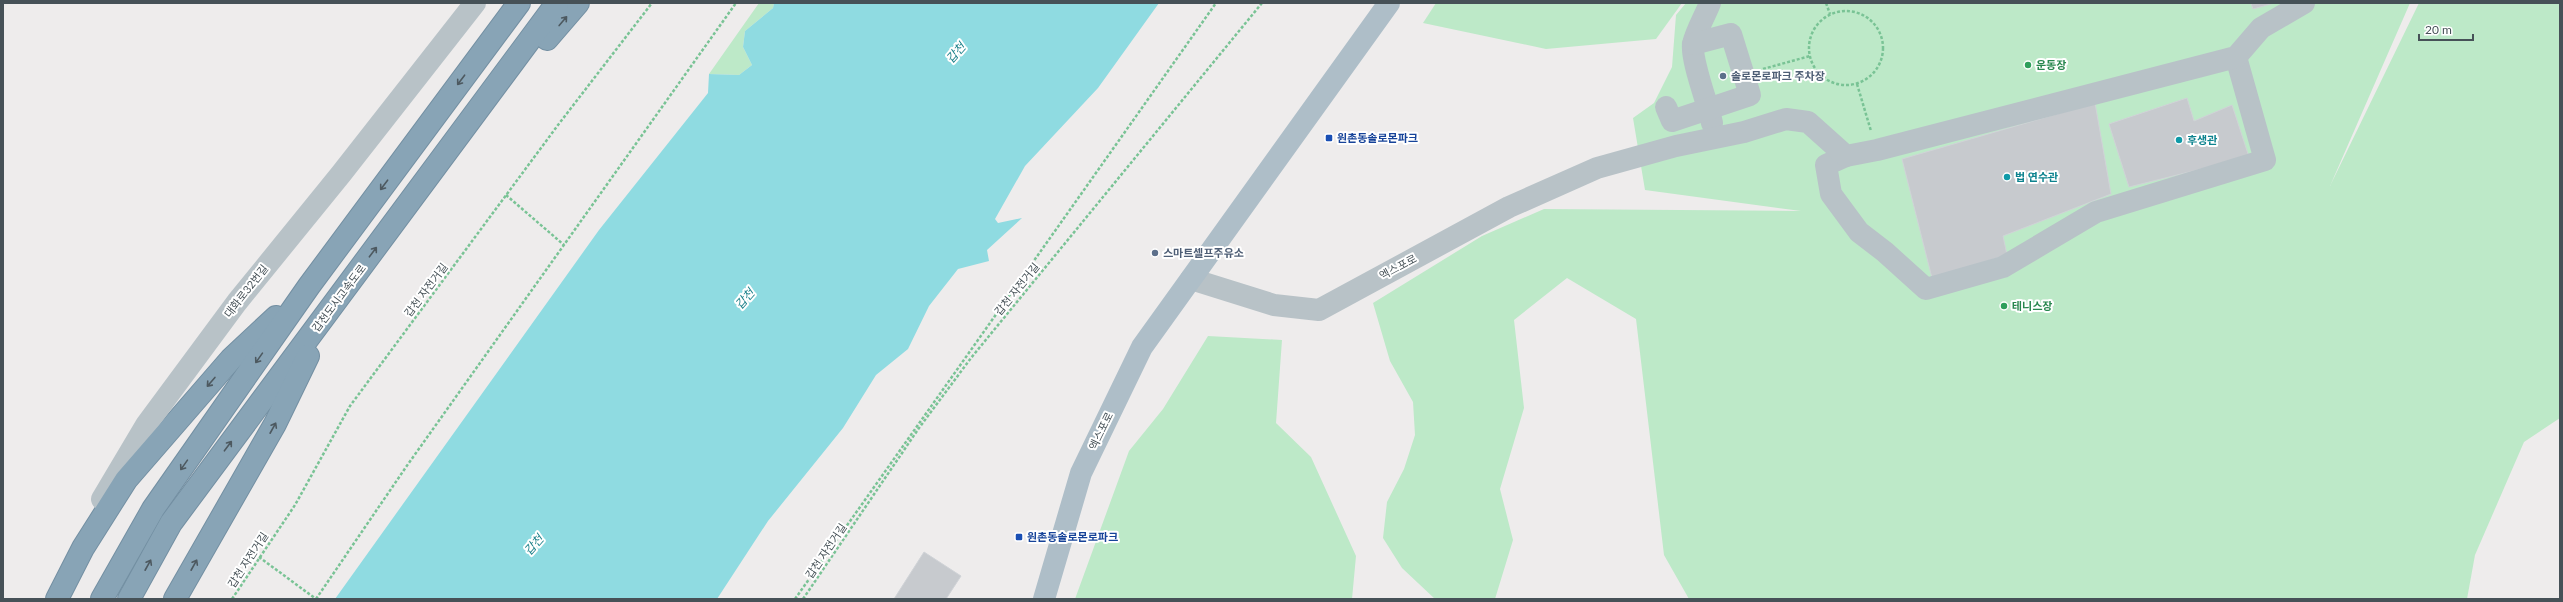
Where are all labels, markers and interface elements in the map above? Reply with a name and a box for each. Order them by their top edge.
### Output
one-way arrow [558,16,567,26]
scale bar [2419,16,2473,42]
text: 20 m [2425,22,2452,37]
water label: 갑천 [943,38,970,66]
place label: 운동장 [2036,58,2066,71]
marker: 운동장 [2023,60,2033,70]
place label: 솔로몬로파크 주차장 [1731,69,1825,82]
marker: 솔로몬로파크 주차장 [1718,71,1728,81]
one-way arrow [457,75,466,86]
place label: 원촌동솔로몬파크 [1337,131,1418,144]
marker: 원촌동솔로몬파크 [1324,133,1334,143]
place label: 후생관 [2187,133,2217,146]
marker: 후생관 [2174,135,2184,145]
place label: 법 연수관 [2015,170,2058,183]
marker: 법 연수관 [2002,172,2012,182]
one-way arrow [380,179,388,190]
place label: 스마트셀프주유소 [1163,246,1244,259]
one-way arrow [369,247,377,258]
marker: 스마트셀프주유소 [1150,248,1160,258]
street label: 엑스포로 [1377,251,1419,282]
street label: 갑천 자전거길 [401,260,450,319]
street label: 갑천 자전거길 [992,260,1042,317]
street label: 갑천도시고속도로 [309,261,368,334]
street label: 대화로32번길 [221,262,270,320]
water label: 갑천 [732,284,759,312]
place label: 테니스장 [2012,299,2052,312]
marker: 테니스장 [1999,301,2009,311]
one-way arrow [255,352,263,363]
one-way arrow [207,377,216,387]
street label: 엑스포로 [1086,410,1115,452]
one-way arrow [269,422,277,434]
one-way arrow [224,441,232,452]
one-way arrow [180,459,188,470]
street label: 갑천 자전거길 [802,521,849,581]
street label: 갑천 자전거길 [225,530,270,590]
water label: 갑천 [521,530,548,558]
place label: 원촌동솔로몬로파크 [1027,530,1118,543]
marker: 원촌동솔로몬로파크 [1014,532,1024,542]
one-way arrow [144,559,152,571]
one-way arrow [191,559,199,571]

